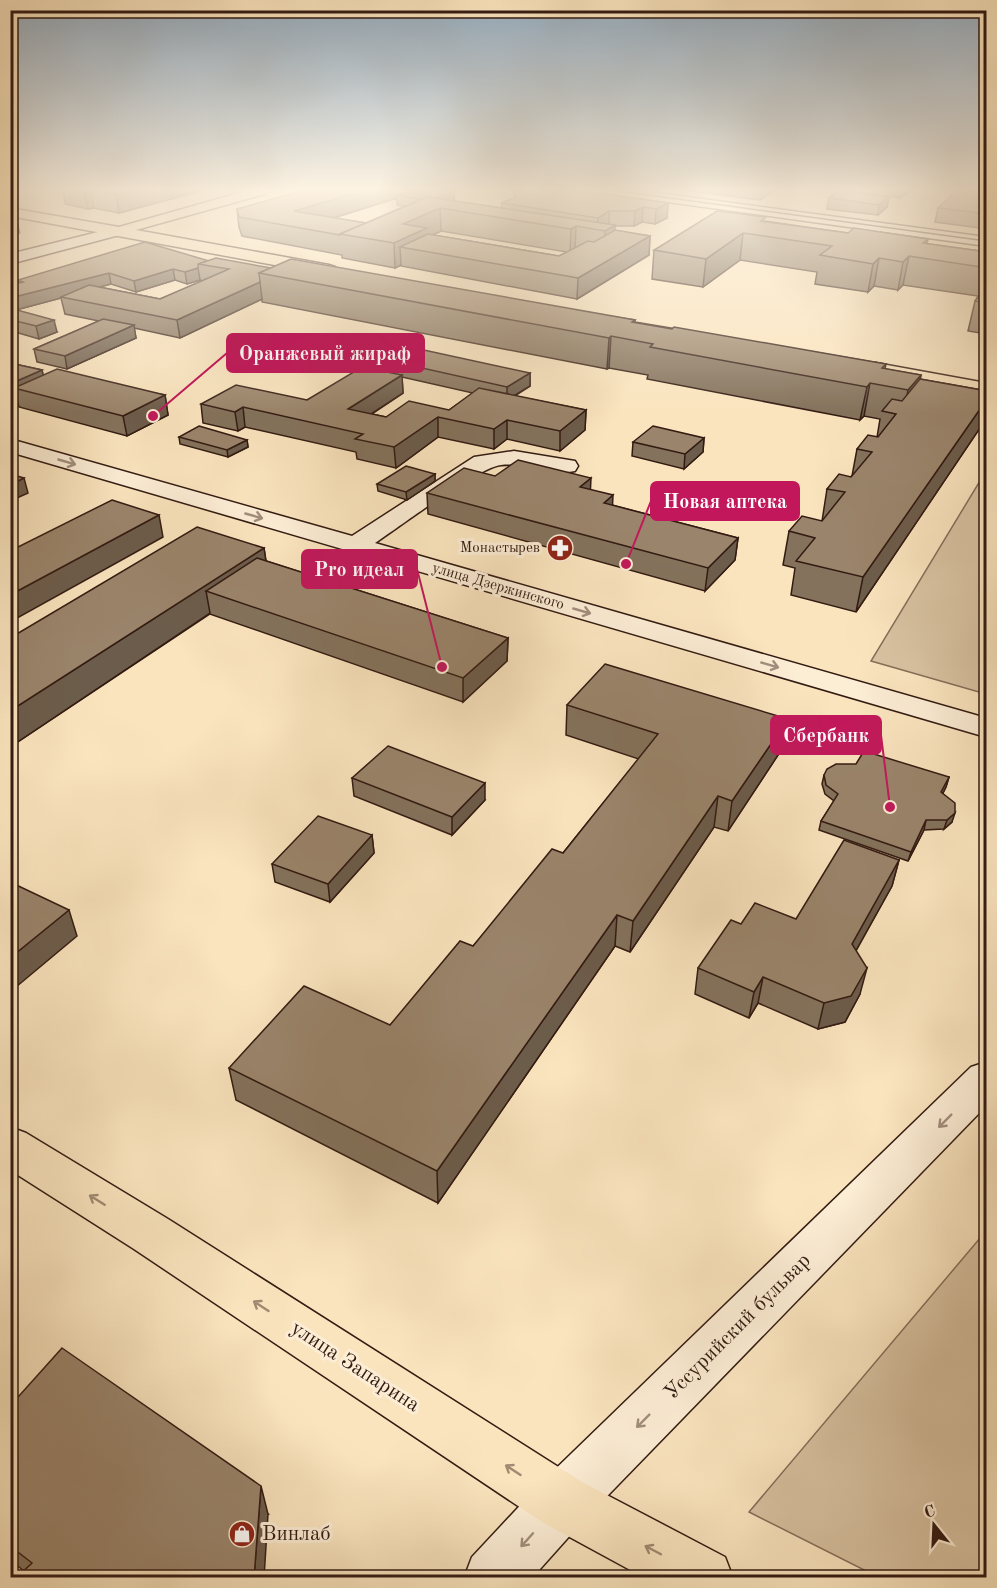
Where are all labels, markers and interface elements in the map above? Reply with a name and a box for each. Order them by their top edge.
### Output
callout: Оранжевый жираф [227,334,424,372]
text: Оранжевый жираф [239,345,411,365]
one-way arrow [57,456,76,468]
callout: Новая аптека [651,482,799,520]
text: Новая аптека [663,493,787,513]
one-way arrow [244,511,263,522]
pharmacy icon: Монастырев [545,533,575,563]
place label: Монастырев [460,541,540,556]
callout: Pro идеал [302,550,417,588]
text: Pro идеал [314,561,404,581]
street label: улица Дзержинского [430,561,566,613]
one-way arrow [573,606,592,617]
one-way arrow [760,660,779,671]
callout: Сбербанк [771,716,881,754]
text: Сбербанк [783,727,869,747]
one-way arrow [938,1113,953,1128]
one-way arrow [89,1194,106,1206]
street label: Уссурийский бульвар [661,1250,815,1404]
one-way arrow [254,1300,270,1312]
street label: улица Запарина [287,1318,423,1416]
one-way arrow [636,1414,651,1429]
one-way arrow [505,1464,521,1476]
north arrow [904,1495,964,1555]
text: С [922,1503,937,1522]
shop icon: Винлаб [227,1519,257,1549]
place label: Винлаб [262,1524,331,1545]
one-way arrow [520,1532,534,1547]
one-way arrow [644,1544,662,1555]

